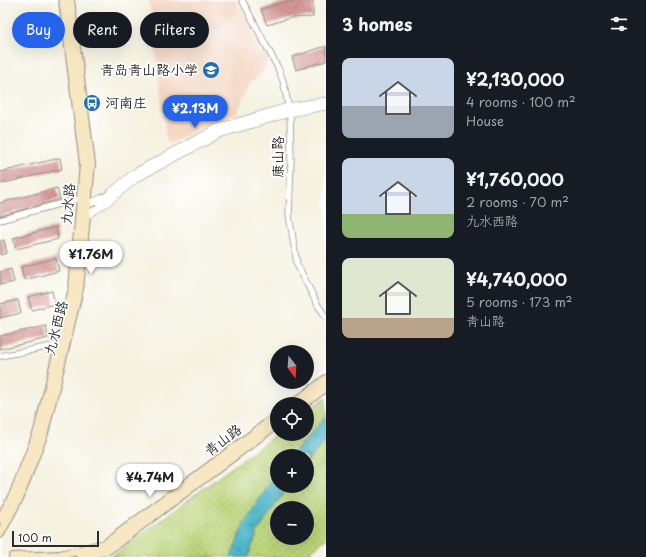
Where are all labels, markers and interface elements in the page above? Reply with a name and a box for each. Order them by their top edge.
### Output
text: 3 homes [342,11,412,37]
chip: Buy [12,12,65,48]
chip: Rent [73,12,132,48]
chip: Filters [140,12,209,48]
icon: filters [608,13,630,35]
place label: 青岛青山路小学 [100,59,198,80]
school or university icon: 青岛青山路小学 [201,60,221,80]
text: ¥2,130,000 [466,66,564,92]
icon: home [374,74,422,122]
place label: 河南庄 [105,92,147,113]
text: 4 rooms · 100 m² [466,92,576,111]
bus stop icon: 河南庄 [82,93,102,113]
pin: ¥2.13M [162,95,228,129]
text: ¥2.13M [172,98,218,117]
text: House [466,111,504,130]
street label: 康山路 [267,136,288,178]
text: ¥1,760,000 [466,166,564,192]
icon: home [374,174,422,222]
street label: 九水路 [55,182,80,226]
text: 2 rooms · 70 m² [466,192,569,211]
text: 九水西路 [466,211,518,230]
pin: ¥1.76M [58,241,124,275]
text: ¥1.76M [69,244,113,263]
text: ¥4,740,000 [466,266,567,292]
icon: home [374,274,422,322]
text: 5 rooms · 173 m² [466,292,572,311]
street label: 九水西路 [39,298,72,358]
text: 青山路 [466,311,505,330]
north arrow [270,345,314,389]
map controls [270,345,314,545]
button: locate [270,397,314,441]
street label: 青山路 [200,419,246,461]
button: + [270,449,314,493]
pin: ¥4.74M [117,464,183,498]
text: ¥4.74M [126,467,174,486]
button: − [270,501,314,545]
scale bar [12,529,99,548]
text: 100 m [18,529,52,546]

